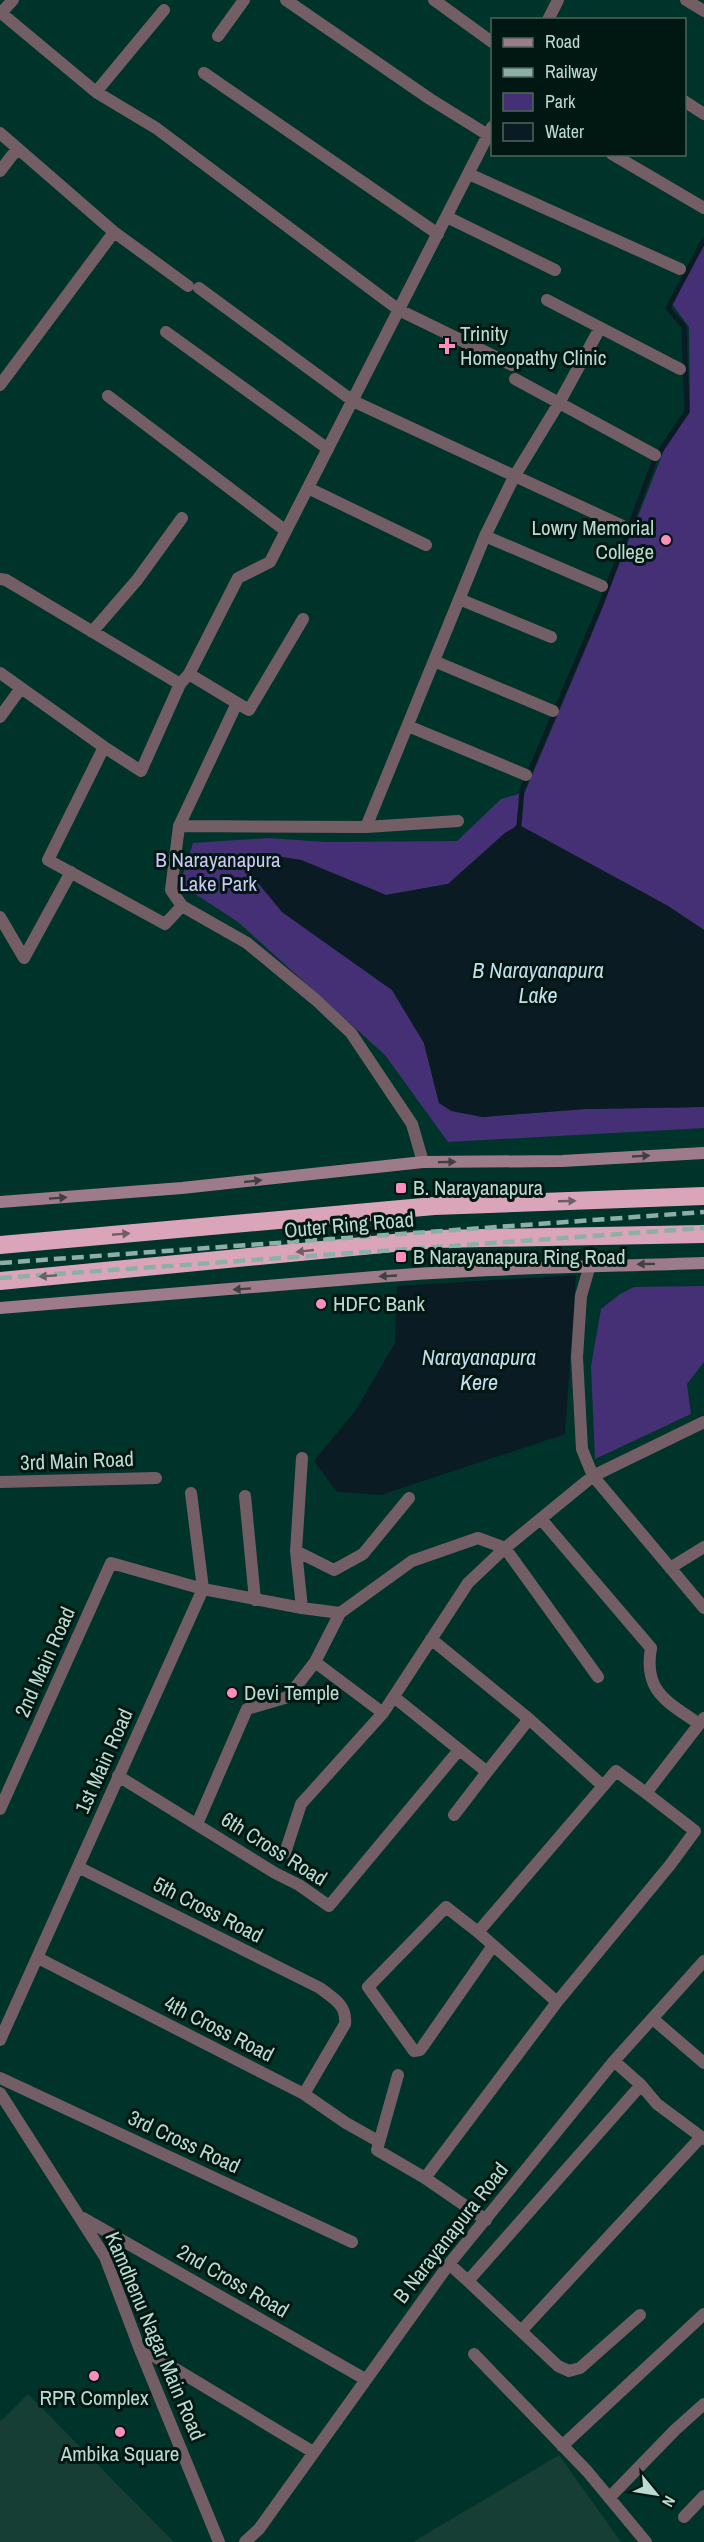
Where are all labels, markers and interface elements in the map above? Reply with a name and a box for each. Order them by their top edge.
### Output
legend [491,18,686,156]
text: Road [545,29,580,54]
text: Railway [545,59,598,84]
text: Park [545,89,576,114]
text: Water [545,119,584,144]
place label: Trinity Homeopathy Clinic [460,319,606,372]
marker: Trinity Homeopathy Clinic [438,337,456,355]
place label: Lowry Memorial College [532,513,654,566]
marker: Lowry Memorial College [659,533,673,547]
park label: B Narayanapura Lake Park [155,845,281,898]
water label: B Narayanapura Lake [472,955,604,1010]
one-way arrow [632,1152,651,1161]
one-way arrow [437,1157,456,1167]
place label: B. Narayanapura [413,1173,544,1202]
one-way arrow [243,1176,262,1186]
marker: B. Narayanapura [394,1181,408,1195]
one-way arrow [49,1193,68,1202]
one-way arrow [557,1196,576,1205]
street label: Outer Ring Road [283,1204,415,1245]
one-way arrow [112,1229,131,1239]
place label: B Narayanapura Ring Road [413,1242,626,1271]
one-way arrow [295,1246,314,1256]
marker: B Narayanapura Ring Road [394,1250,408,1264]
one-way arrow [636,1259,655,1269]
one-way arrow [39,1271,58,1281]
one-way arrow [378,1272,397,1281]
one-way arrow [233,1285,252,1294]
place label: HDFC Bank [333,1289,425,1318]
marker: HDFC Bank [314,1297,328,1311]
water label: Narayanapura Kere [422,1342,536,1397]
street label: 3rd Main Road [20,1444,134,1477]
street label: 2nd Main Road [7,1602,82,1721]
place label: Devi Temple [244,1678,339,1707]
marker: Devi Temple [225,1686,239,1700]
street label: 1st Main Road [68,1704,140,1818]
street label: 6th Cross Road [216,1805,333,1893]
street label: 5th Cross Road [148,1869,268,1950]
street label: 4th Cross Road [159,1988,279,2069]
street label: 3rd Cross Road [123,2103,245,2180]
street label: B Narayanapura Road [386,2156,515,2309]
street label: Kamdhenu Nagar Main Road [98,2227,213,2445]
street label: 2nd Cross Road [172,2237,294,2324]
marker: RPR Complex [87,2369,101,2383]
place label: RPR Complex [39,2383,149,2412]
marker: Ambika Square [113,2425,127,2439]
place label: Ambika Square [60,2439,179,2468]
north arrow [626,2464,686,2524]
text: N [657,2492,681,2511]

